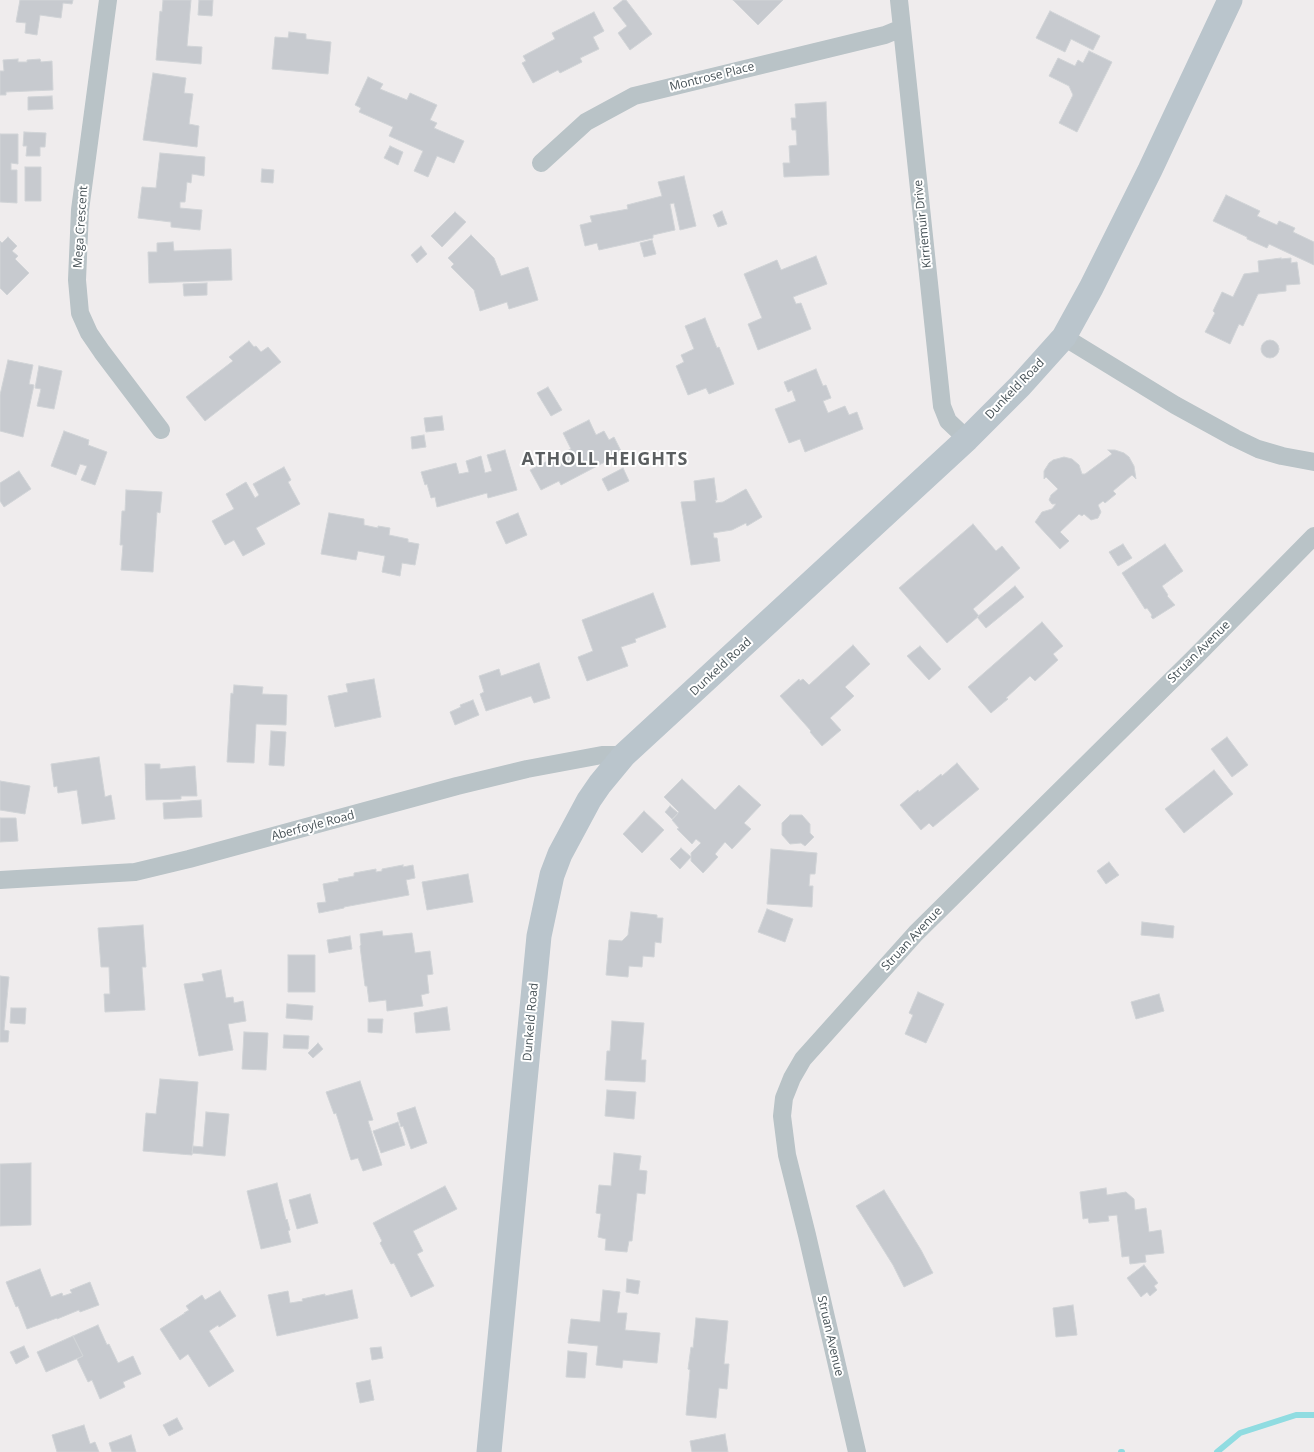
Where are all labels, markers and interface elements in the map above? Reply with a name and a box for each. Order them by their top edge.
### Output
street label: Montrose Place [668,60,756,94]
street label: Kirriemuir Drive [911,179,935,269]
street label: Mega Crescent [71,185,91,269]
street label: Dunkeld Road [983,356,1047,422]
district label: ATHOLL HEIGHTS [520,449,690,471]
street label: Struan Avenue [1165,618,1233,686]
street label: Dunkeld Road [687,635,755,699]
street label: Aberfoyle Road [270,808,356,844]
street label: Struan Avenue [879,904,945,974]
street label: Dunkeld Road [520,982,542,1062]
street label: Struan Avenue [814,1294,846,1378]

